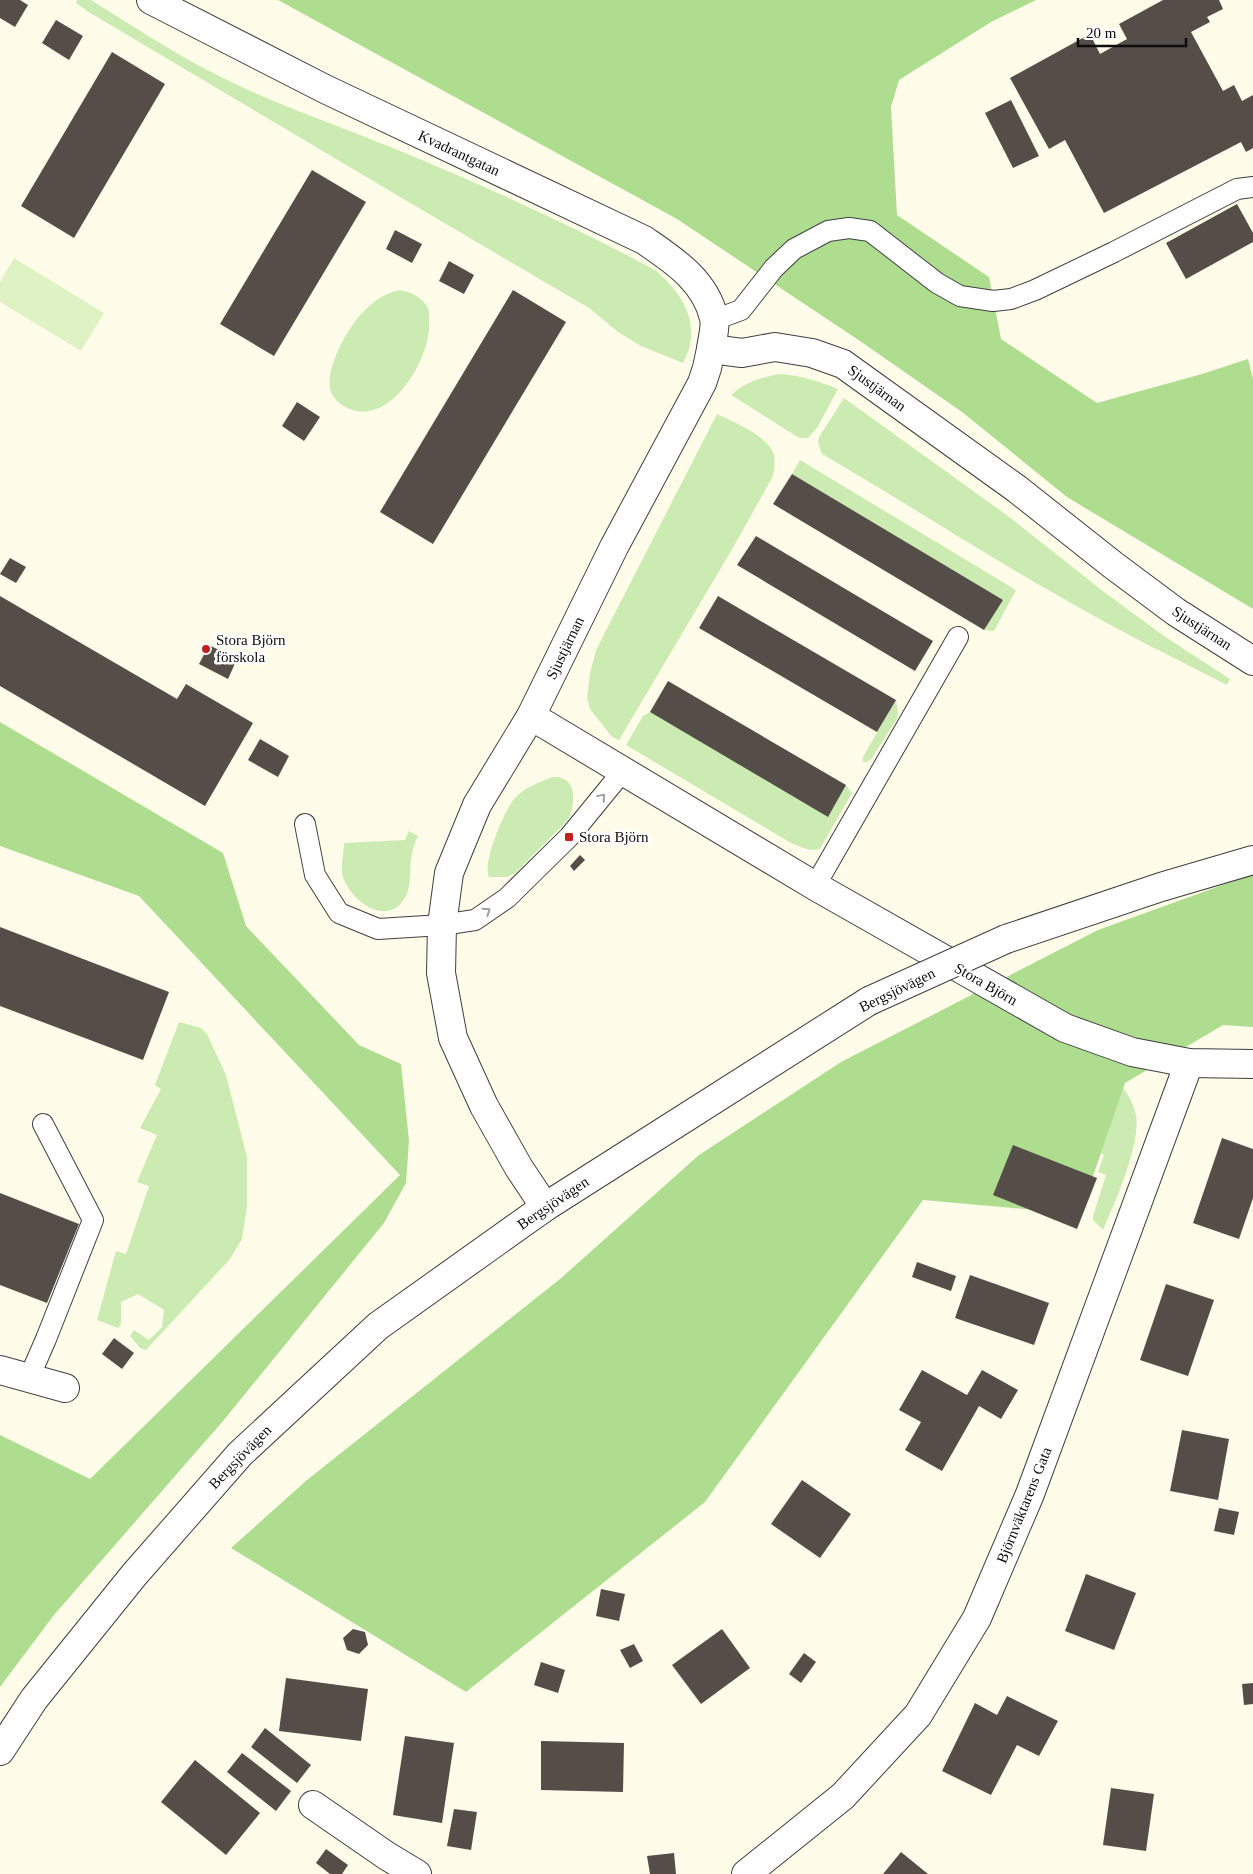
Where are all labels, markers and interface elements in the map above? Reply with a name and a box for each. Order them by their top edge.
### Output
scale bar [1078,15,1186,47]
text: 20 m [1086,25,1117,41]
street label: Kvadrantgatan [416,127,503,179]
street label: Sjustjärnan [845,362,909,415]
street label: Sjustjärnan [1169,603,1235,653]
street label: Sjustjärnan [543,614,587,682]
place label: Stora Björn förskola [216,632,286,665]
marker: Stora Björn förskola [200,643,212,655]
one-way arrow [597,794,605,803]
place label: Stora Björn [579,829,649,845]
marker: Stora Björn [563,831,575,843]
one-way arrow [481,908,491,917]
street label: Stora Björn [952,960,1021,1009]
street label: Bergsjövägen [857,965,938,1015]
street label: Bergsjövägen [514,1173,592,1233]
street label: Bergsjövägen [206,1422,275,1492]
street label: Björnväktarens Gata [993,1444,1055,1565]

